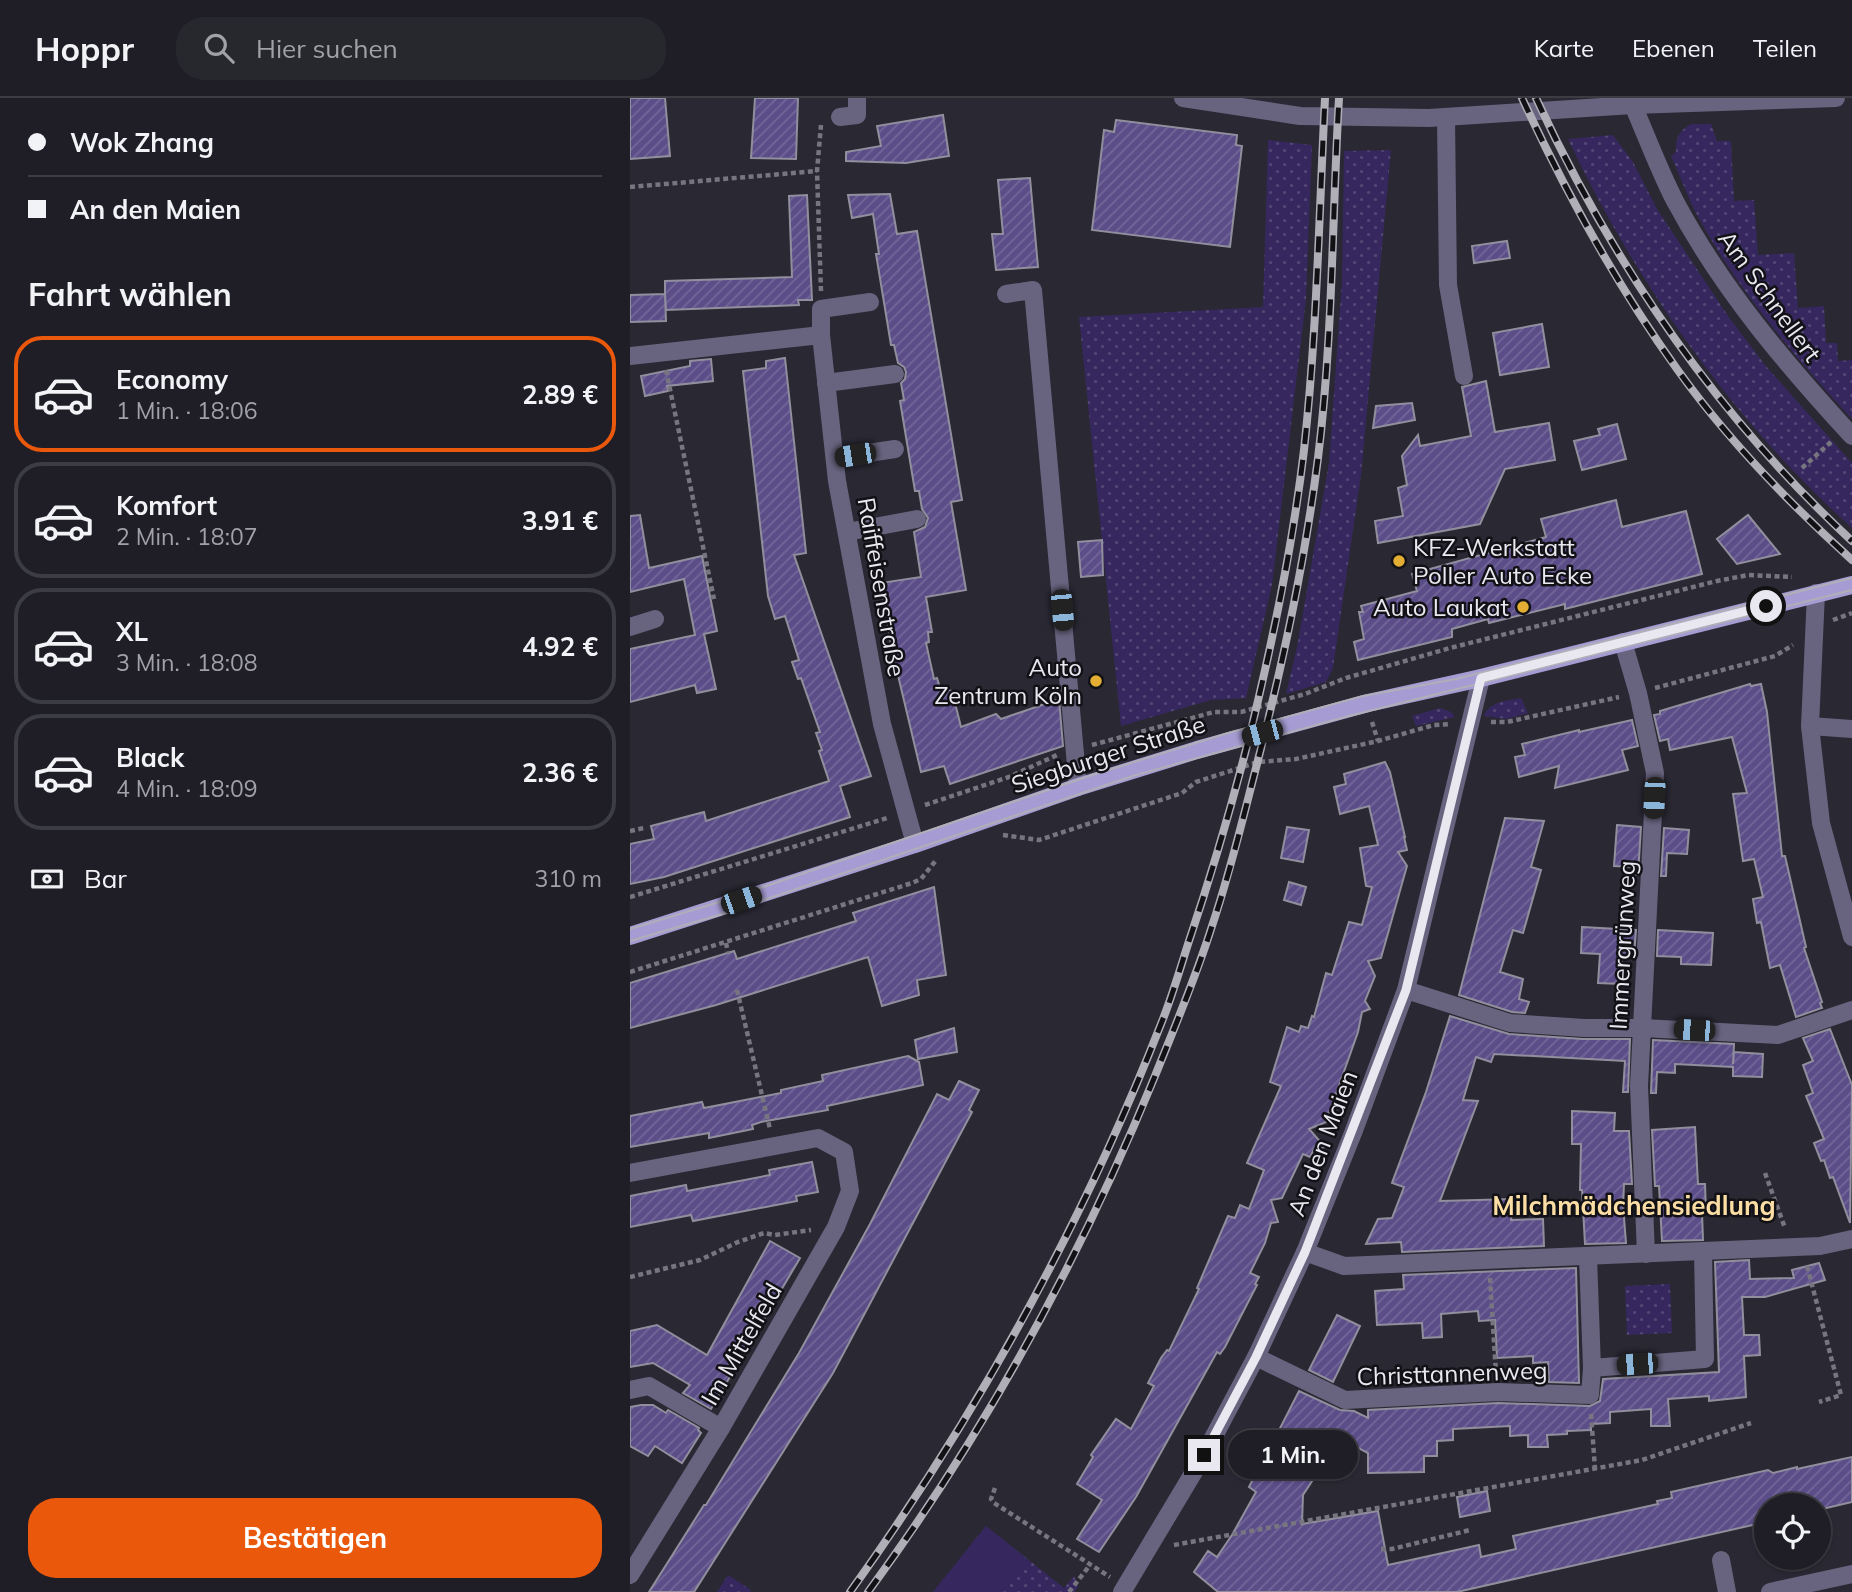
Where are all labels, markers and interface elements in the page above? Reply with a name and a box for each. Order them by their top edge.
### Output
search box [176,17,666,80]
text: Hoppr [35,28,134,69]
icon: search [200,29,238,67]
text: Hier suchen [256,32,398,65]
text: Karte [1534,33,1594,63]
text: Ebenen [1632,33,1715,63]
text: Teilen [1753,33,1817,63]
text: Wok Zhang [70,126,214,159]
text: An den Maien [70,193,241,226]
street label: Am Schnellert [1712,224,1828,368]
text: Fahrt wählen [28,274,232,314]
icon: car [32,363,95,426]
text: Economy [116,363,228,396]
text: 2.89 € [522,378,598,411]
text: 1 Min. · 18:06 [116,396,258,425]
car [833,441,878,469]
icon: car [32,489,95,552]
text: Komfort [116,489,217,522]
street label: Raiffeisenstraße [851,495,913,679]
text: 3.91 € [522,504,598,537]
text: 2 Min. · 18:07 [116,522,258,551]
place label: KFZ-Werkstatt Poller Auto Ecke [1413,532,1592,590]
marker: KFZ-Werkstatt Poller Auto Ecke [1391,553,1407,569]
car [1050,588,1075,632]
route start [1750,590,1782,622]
place label: Auto Laukat [1373,592,1509,622]
marker: Auto Laukat [1515,599,1531,615]
icon: car [32,615,95,678]
text: XL [116,615,148,648]
text: 4.92 € [522,630,598,663]
text: 3 Min. · 18:08 [116,648,258,677]
place label: Auto Zentrum Köln [934,652,1082,710]
marker: Auto Zentrum Köln [1088,673,1104,689]
street label: Siegburger Straße [1007,709,1209,799]
car [1239,717,1286,749]
icon: car [32,741,95,804]
text: Black [116,741,184,774]
text: 2.36 € [522,756,598,789]
text: 4 Min. · 18:09 [116,774,258,803]
car [1643,776,1666,820]
icon: cash [28,860,66,898]
street label: Immergrünweg [1603,860,1641,1030]
text: Bar [84,862,127,895]
text: 310 m [534,864,602,893]
car [718,883,765,917]
car [1673,1018,1716,1042]
street label: An den Maien [1280,1066,1364,1220]
district label: Milchmädchensiedlung [1492,1189,1776,1222]
street label: Im Mittelfeld [694,1278,788,1410]
car [1616,1352,1659,1376]
street label: Christtannenweg [1356,1355,1548,1391]
callout: 1 Min. [1228,1430,1358,1480]
route end [1188,1439,1220,1471]
text: 1 Min. [1260,1440,1326,1469]
map controls [1754,1493,1831,1570]
button: locate [1754,1493,1831,1570]
button: Bestätigen [28,1498,602,1578]

